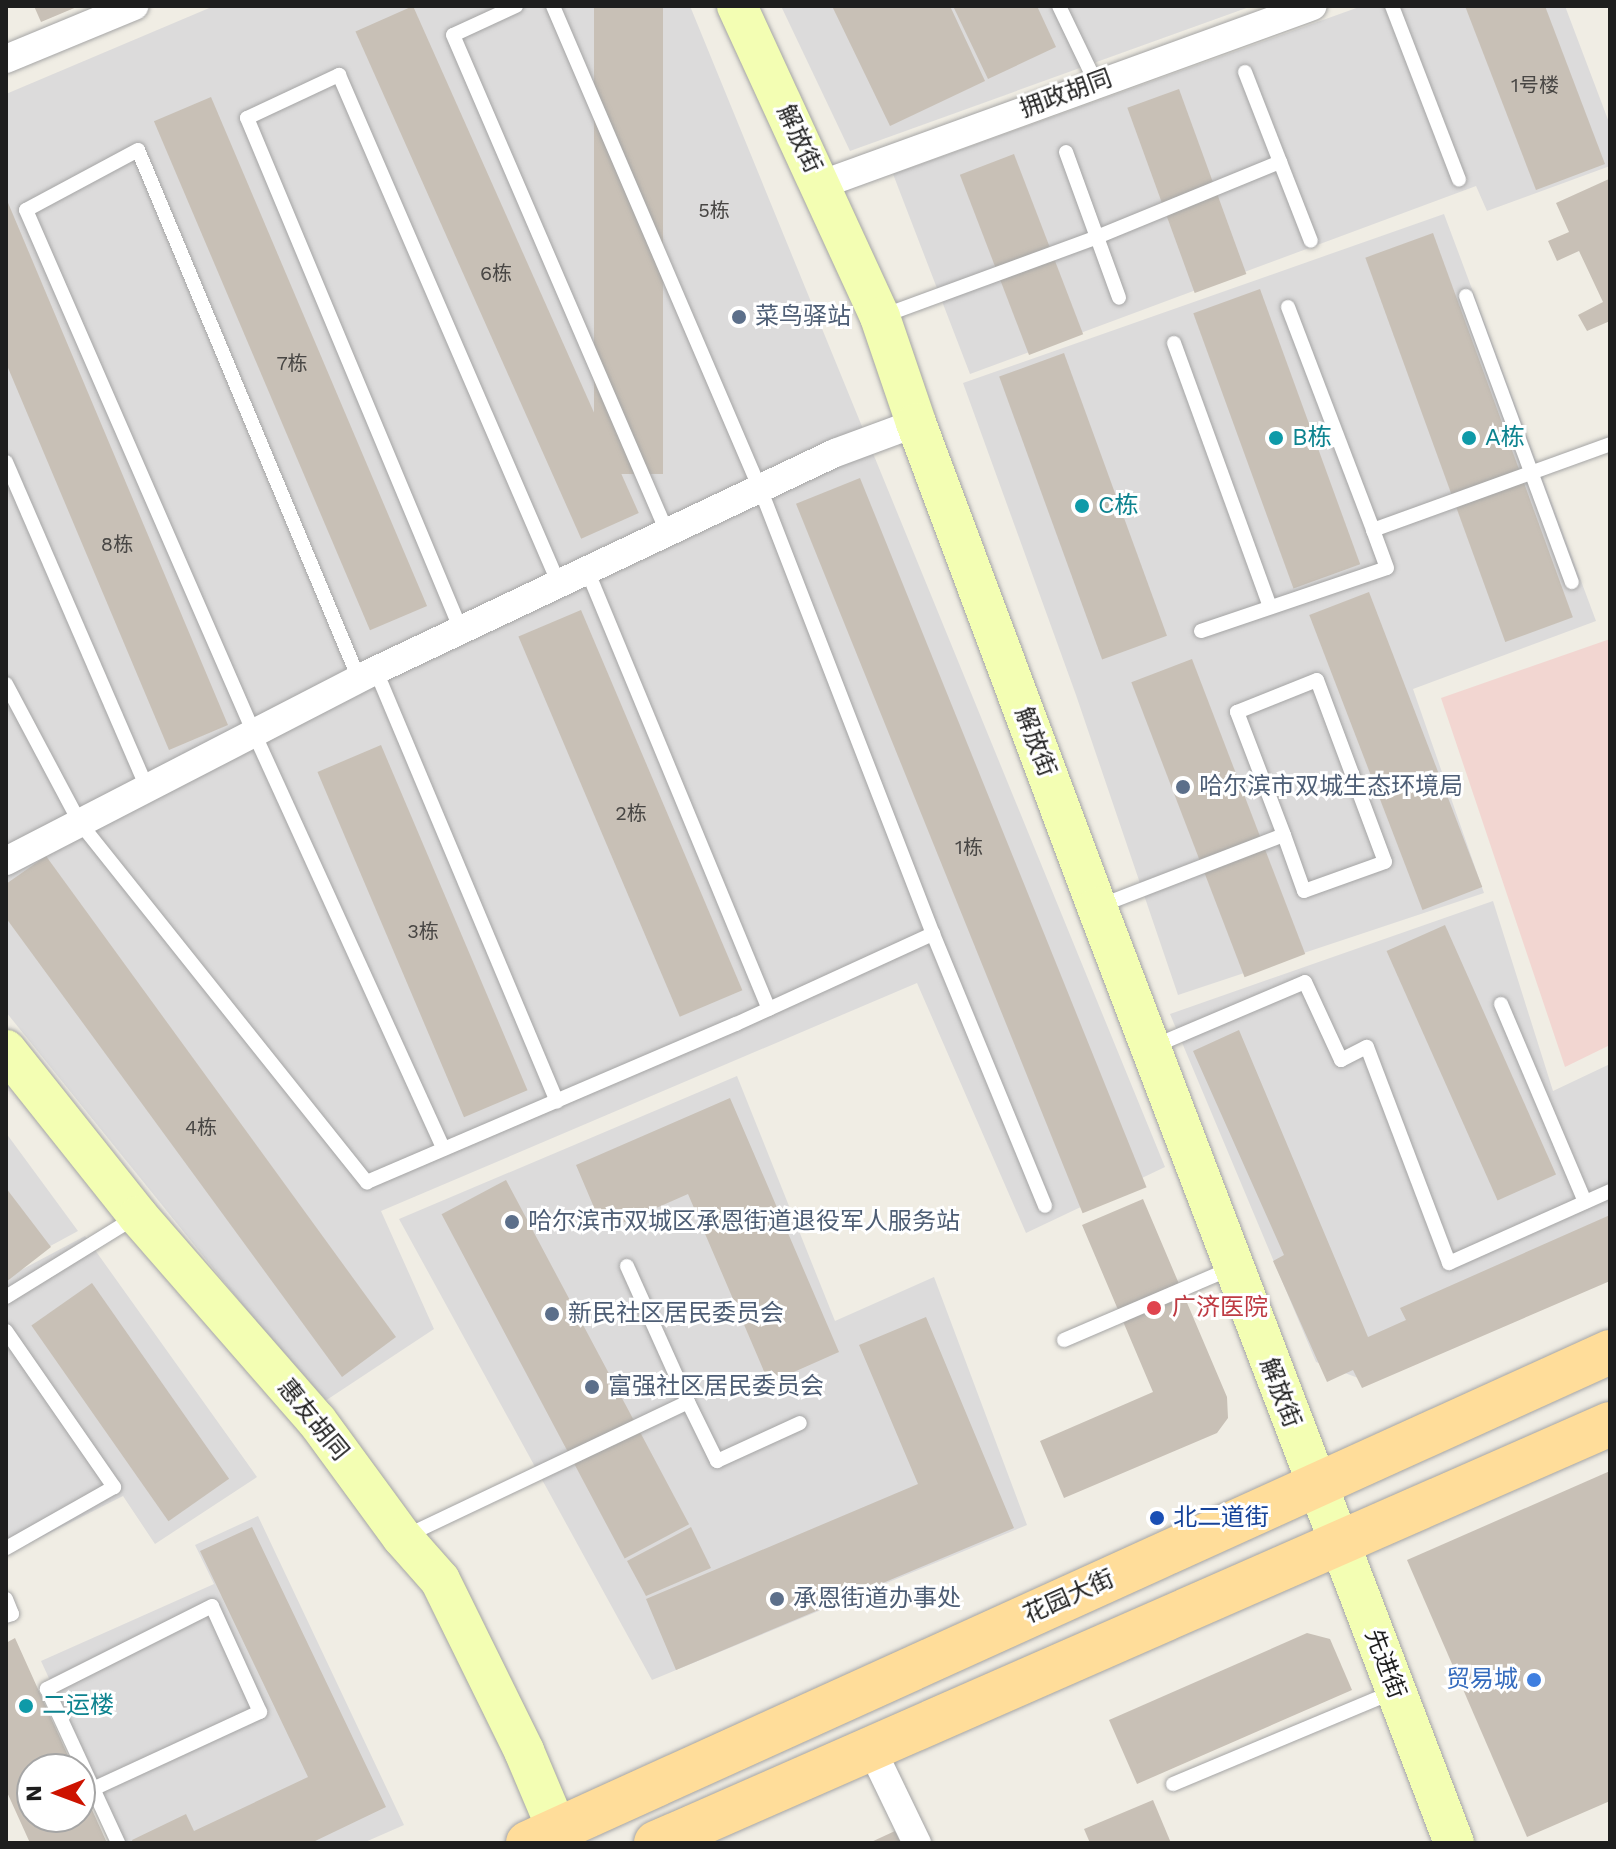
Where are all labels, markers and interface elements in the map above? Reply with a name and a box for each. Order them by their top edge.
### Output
street label: 拥政胡同 [1016,64,1116,124]
house number: 1号楼 [1511,73,1559,97]
street label: 解放街 [771,100,827,178]
house number: 5栋 [698,198,730,222]
house number: 6栋 [480,261,512,285]
place label: 菜鸟驿站 [755,303,851,331]
marker: 菜鸟驿站 [730,308,748,326]
house number: 7栋 [276,351,308,375]
place label: B栋 [1292,424,1332,452]
place label: A栋 [1485,424,1525,452]
marker: B栋 [1267,429,1285,447]
marker: A栋 [1460,429,1478,447]
place label: C栋 [1098,492,1138,520]
marker: C栋 [1073,497,1091,515]
house number: 8栋 [101,532,133,556]
street label: 解放街 [1009,703,1061,781]
place label: 哈尔滨市双城生态环境局 [1199,773,1463,801]
marker: 哈尔滨市双城生态环境局 [1174,778,1192,796]
house number: 2栋 [615,801,647,825]
house number: 1栋 [955,835,983,859]
house number: 3栋 [407,919,439,943]
house number: 4栋 [185,1115,217,1139]
place label: 哈尔滨市双城区承恩街道退役军人服务站 [528,1208,960,1236]
marker: 哈尔滨市双城区承恩街道退役军人服务站 [503,1213,521,1231]
place label: 广济医院 [1172,1294,1268,1322]
marker: 广济医院 [1143,1297,1165,1319]
place label: 新民社区居民委员会 [568,1300,784,1328]
marker: 新民社区居民委员会 [543,1305,561,1323]
street label: 解放街 [1254,1354,1306,1432]
place label: 富强社区居民委员会 [608,1373,824,1401]
street label: 惠友胡同 [272,1374,354,1466]
marker: 富强社区居民委员会 [583,1378,601,1396]
place label: 北二道街 [1173,1504,1269,1532]
marker: 北二道街 [1148,1509,1166,1527]
street label: 花园大街 [1019,1564,1119,1630]
place label: 承恩街道办事处 [793,1585,961,1613]
marker: 承恩街道办事处 [768,1590,786,1608]
street label: 先进街 [1359,1625,1411,1703]
place label: 贸易城 [1446,1666,1518,1694]
marker: 贸易城 [1525,1671,1543,1689]
place label: 二运楼 [42,1692,114,1720]
marker: 二运楼 [17,1697,35,1715]
north arrow [16,1753,96,1833]
text: N [21,1785,46,1802]

